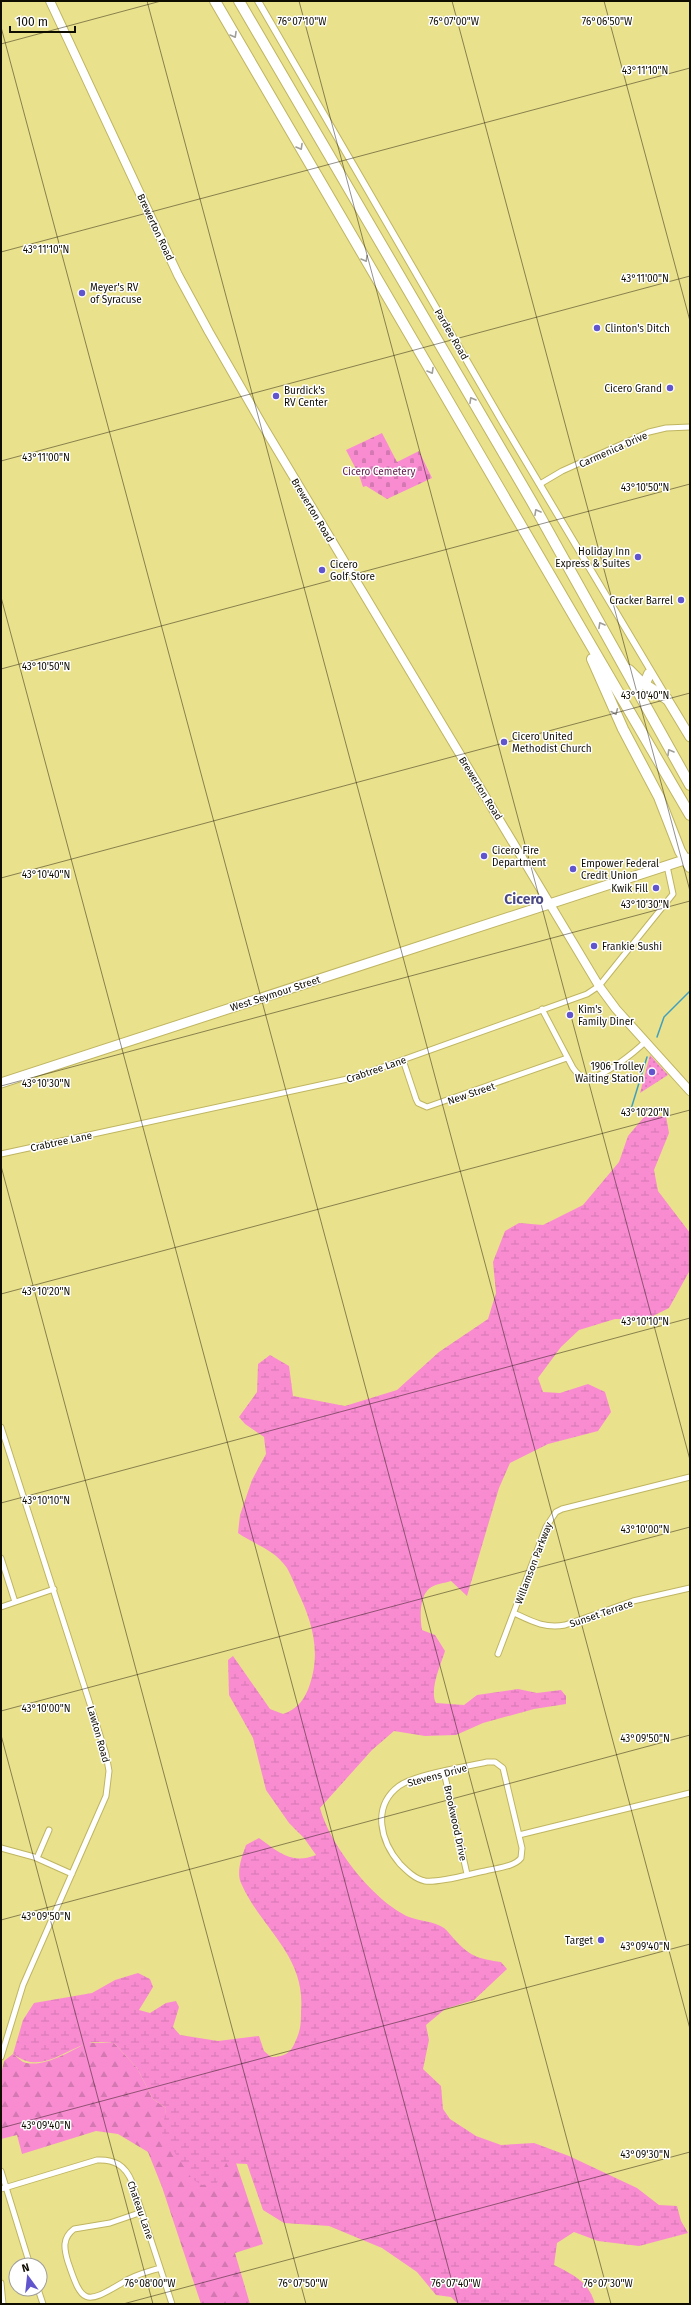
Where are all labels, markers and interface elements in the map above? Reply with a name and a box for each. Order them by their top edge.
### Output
scale bar [10,8,75,34]
text: 100 m [16,15,48,29]
text: 76°07'10"W [278,16,327,28]
text: 76°07'00"W [429,16,480,28]
text: 76°06'50"W [582,16,633,28]
one-way arrow [230,31,237,38]
text: 43°11'10"N [622,65,668,77]
one-way arrow [295,143,302,150]
street label: Brewerton Road [134,192,176,263]
text: 43°11'10"N [23,244,69,256]
one-way arrow [361,255,368,262]
text: 43°11'00"N [621,273,669,285]
place label: Meyer's RV of Syracuse [90,282,142,306]
marker: Meyer's RV of Syracuse [77,288,87,298]
street label: Pardee Road [432,307,471,362]
marker: Clinton's Ditch [592,323,602,333]
place label: Clinton's Ditch [605,323,670,335]
one-way arrow [426,367,434,374]
place label: Cicero Grand [604,383,662,395]
marker: Cicero Grand [665,383,675,393]
place label: Burdick's RV Center [284,385,328,409]
marker: Burdick's RV Center [271,391,281,401]
one-way arrow [469,397,476,404]
street label: Carmenica Drive [577,429,650,470]
text: 43°11'00"N [22,452,70,464]
park label: Cicero Cemetery [342,466,416,478]
street label: Brewerton Road [288,476,336,545]
text: 43°10'50"N [621,482,669,494]
one-way arrow [535,509,542,516]
place label: Holiday Inn Express & Suites [555,546,630,570]
marker: Holiday Inn Express & Suites [633,552,643,562]
place label: Cicero Golf Store [330,559,375,583]
marker: Cicero Golf Store [317,565,327,575]
place label: Cracker Barrel [610,595,673,607]
marker: Cracker Barrel [676,595,686,605]
one-way arrow [598,622,606,630]
text: 43°10'50"N [22,661,70,673]
text: 43°10'40"N [621,690,669,702]
one-way arrow [610,707,618,715]
place label: Cicero United Methodist Church [512,731,592,755]
marker: Cicero United Methodist Church [499,737,509,747]
one-way arrow [668,749,675,756]
street label: Brewerton Road [456,755,504,822]
place label: Cicero Fire Department [492,845,547,869]
marker: Cicero Fire Department [479,851,489,861]
place label: Empower Federal Credit Union [581,858,659,882]
marker: Empower Federal Credit Union [568,864,578,874]
text: 43°10'40"N [22,869,70,881]
place label: Kwik Fill [611,883,648,895]
marker: Kwik Fill [651,883,661,893]
district label: Cicero [504,891,544,908]
text: 43°10'30"N [621,899,669,911]
marker: Frankie Sushi [589,941,599,951]
place label: Frankie Sushi [602,941,662,953]
street label: West Seymour Street [229,974,322,1014]
place label: Kim's Family Diner [578,1004,634,1028]
marker: Kim's Family Diner [565,1010,575,1020]
street label: Crabtree Lane [345,1054,408,1086]
place label: 1906 Trolley Waiting Station [575,1061,644,1085]
marker: 1906 Trolley Waiting Station [647,1067,657,1077]
text: 43°10'30"N [22,1078,70,1090]
street label: New Street [446,1080,497,1108]
text: 43°10'20"N [621,1107,669,1119]
street label: Crabtree Lane [29,1130,93,1154]
text: 43°10'20"N [22,1286,70,1298]
text: 43°10'10"N [621,1316,669,1328]
text: 43°10'10"N [22,1495,70,1507]
street label: Willamson Parkway [513,1521,555,1606]
text: 43°10'00"N [620,1524,670,1536]
street label: Sunset Terrace [568,1597,635,1630]
text: 43°10'00"N [21,1703,71,1715]
street label: Lawton Road [84,1705,112,1764]
text: 43°09'50"N [620,1733,670,1745]
street label: Stevens Drive [406,1762,468,1790]
street label: Brookwood Drive [441,1784,469,1862]
text: 43°09'50"N [21,1911,71,1923]
place label: Target [565,1935,593,1947]
marker: Target [596,1935,606,1945]
text: 43°09'40"N [620,1941,670,1953]
text: 43°09'40"N [21,2120,71,2132]
text: 43°09'30"N [620,2149,670,2161]
street label: Chateau Lane [124,2179,156,2241]
north arrow [8,2257,48,2297]
text: N [20,2261,31,2275]
text: 76°08'00"W [124,2278,176,2290]
text: 76°07'50"W [278,2278,328,2290]
text: 76°07'40"W [431,2278,481,2290]
text: 76°07'30"W [583,2278,633,2290]

